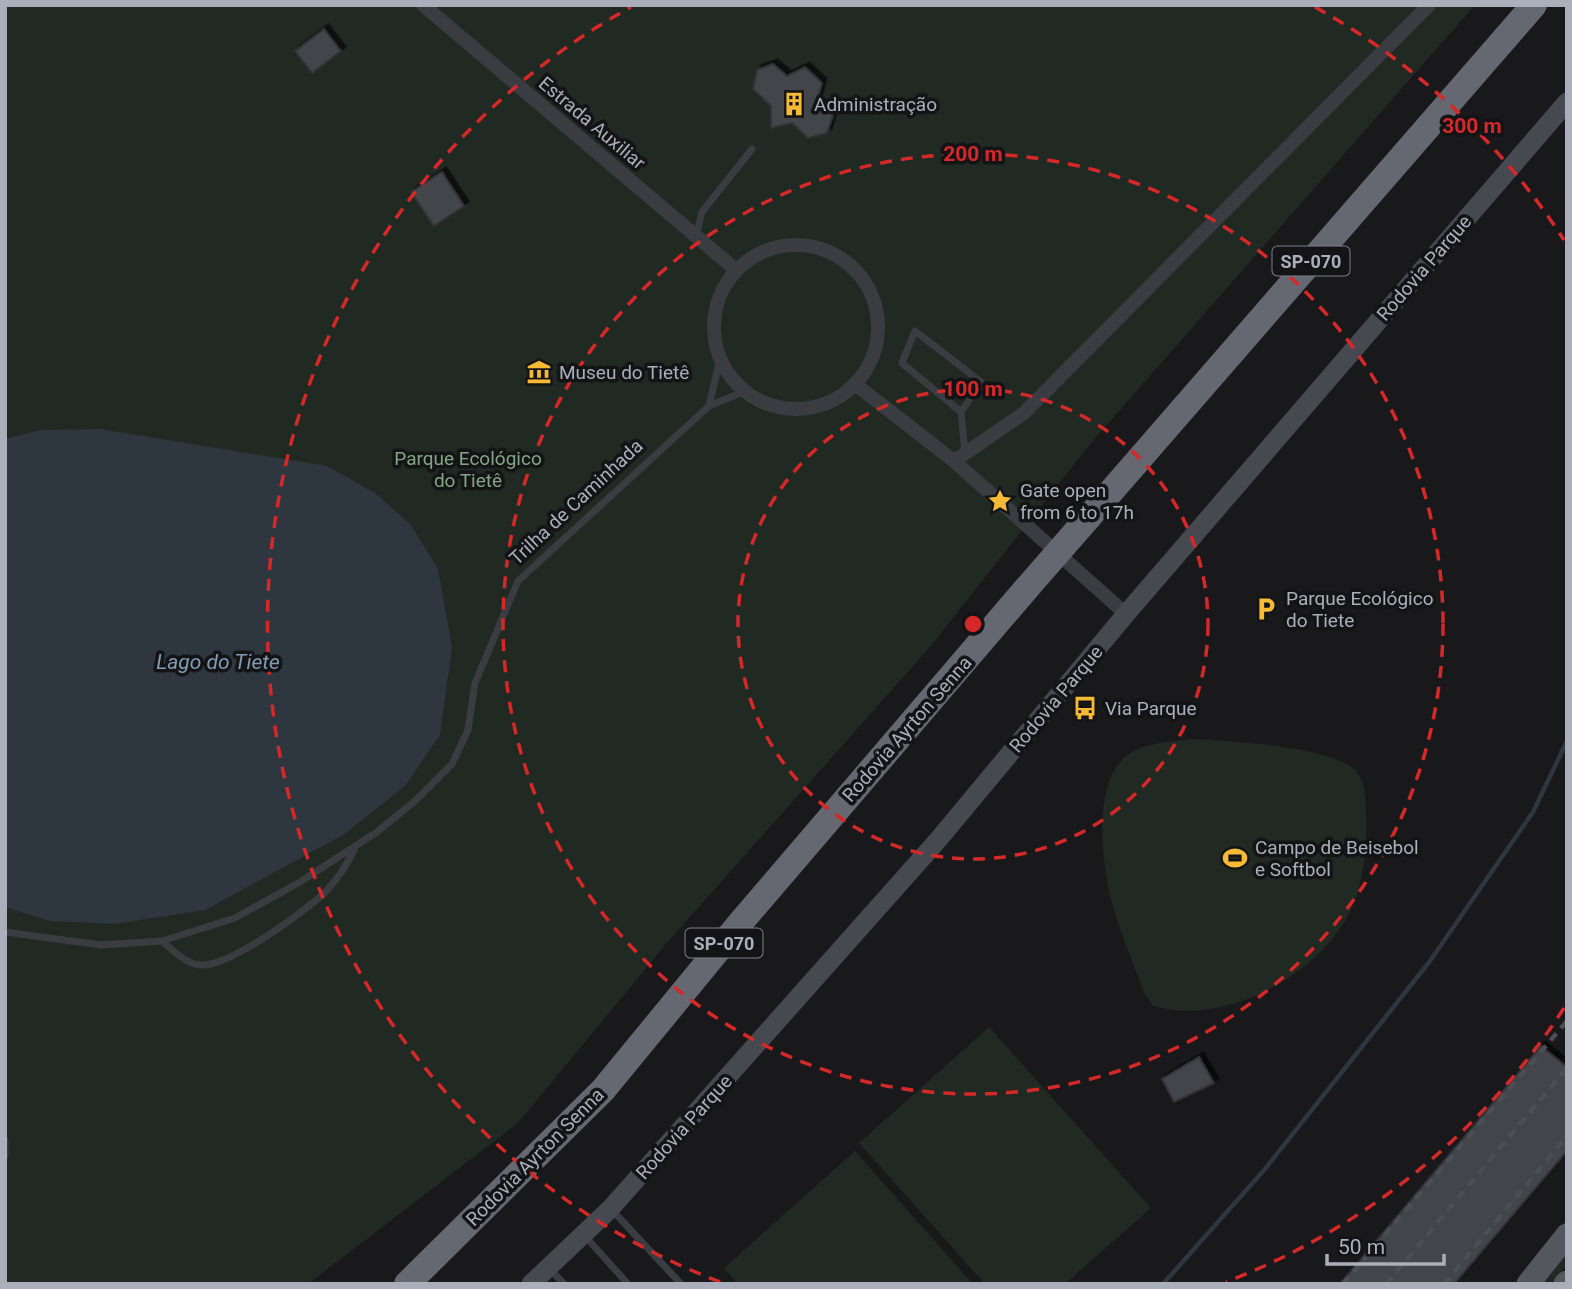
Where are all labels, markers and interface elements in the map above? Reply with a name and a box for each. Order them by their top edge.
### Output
street label: Estrada Auxiliar [534,72,650,175]
building icon: Administração [780,90,808,118]
place label: Administração [814,93,937,116]
text: 300 m [1442,114,1502,138]
text: 200 m [943,142,1003,166]
street label: Rodovia Parque [1372,210,1476,326]
road number: SP-070 [1272,246,1350,276]
museum icon: Museu do Tietê [525,358,553,386]
place label: Museu do Tietê [559,361,689,384]
text: 100 m [943,377,1003,401]
street label: Trilha de Caminhada [505,434,647,570]
park label: Parque Ecológico do Tietê [394,447,542,492]
place label: Gate open from 6 to 17h [1020,479,1134,524]
place icon: Gate open from 6 to 17h [986,487,1014,515]
place label: Parque Ecológico do Tiete [1286,587,1433,632]
parking icon: Parque Ecológico do Tiete [1252,595,1280,623]
centre of rings [961,612,985,636]
street label: Rodovia Parque [1005,641,1107,757]
water label: Lago do Tiete [156,650,280,674]
street label: Rodovia Ayrton Senna [838,651,976,807]
bus stop icon: Via Parque [1071,694,1099,722]
place label: Via Parque [1105,697,1197,720]
place label: Campo de Beisebol e Softbol [1255,836,1419,881]
sports icon: Campo de Beisebol e Softbol [1221,844,1249,872]
road number: SP-070 [686,928,762,958]
street label: Rodovia Parque [631,1070,737,1184]
street label: Rodovia Ayrton Senna [461,1083,609,1231]
scale bar [1327,1222,1444,1266]
text: 50 m [1338,1235,1385,1259]

